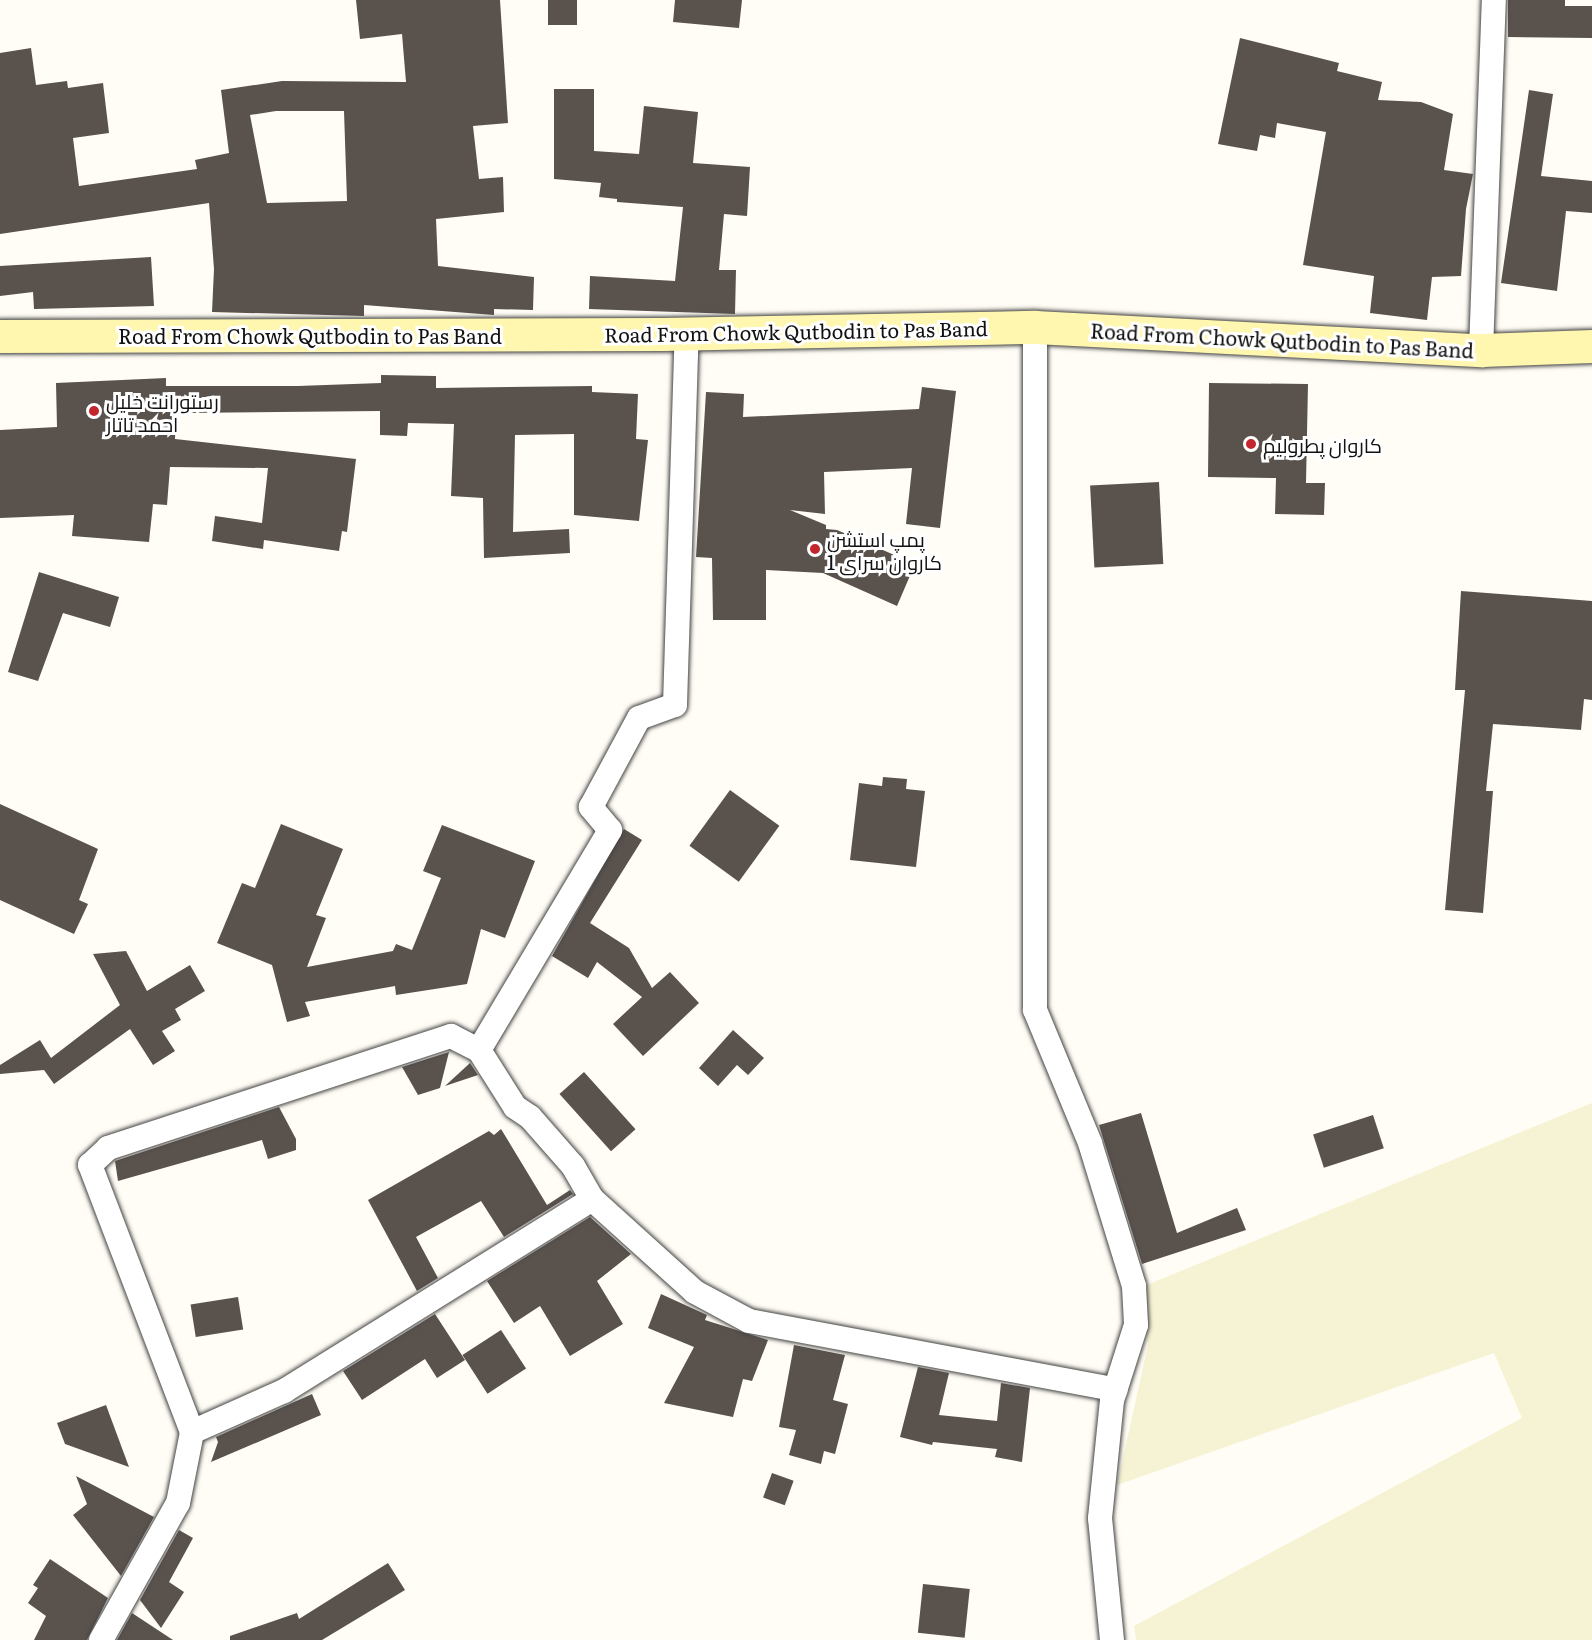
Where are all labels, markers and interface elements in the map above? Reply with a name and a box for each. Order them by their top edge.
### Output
street label: Road From Chowk Qutbodin to Pas Band [604,316,988,346]
street label: Road From Chowk Qutbodin to Pas Band [1090,318,1474,362]
street label: Road From Chowk Qutbodin to Pas Band [118,323,502,347]
place label: رستورانت خلیل احمد تاتار [106,388,219,435]
marker: رستورانت خلیل احمد تاتار [87,404,101,418]
place label: کاروان پطرولیم [1263,432,1382,456]
marker: کاروان پطرولیم [1244,437,1258,451]
place label: پمپ استشن کاروان سرای 1 [827,526,942,573]
marker: پمپ استشن کاروان سرای 1 [808,542,822,556]

